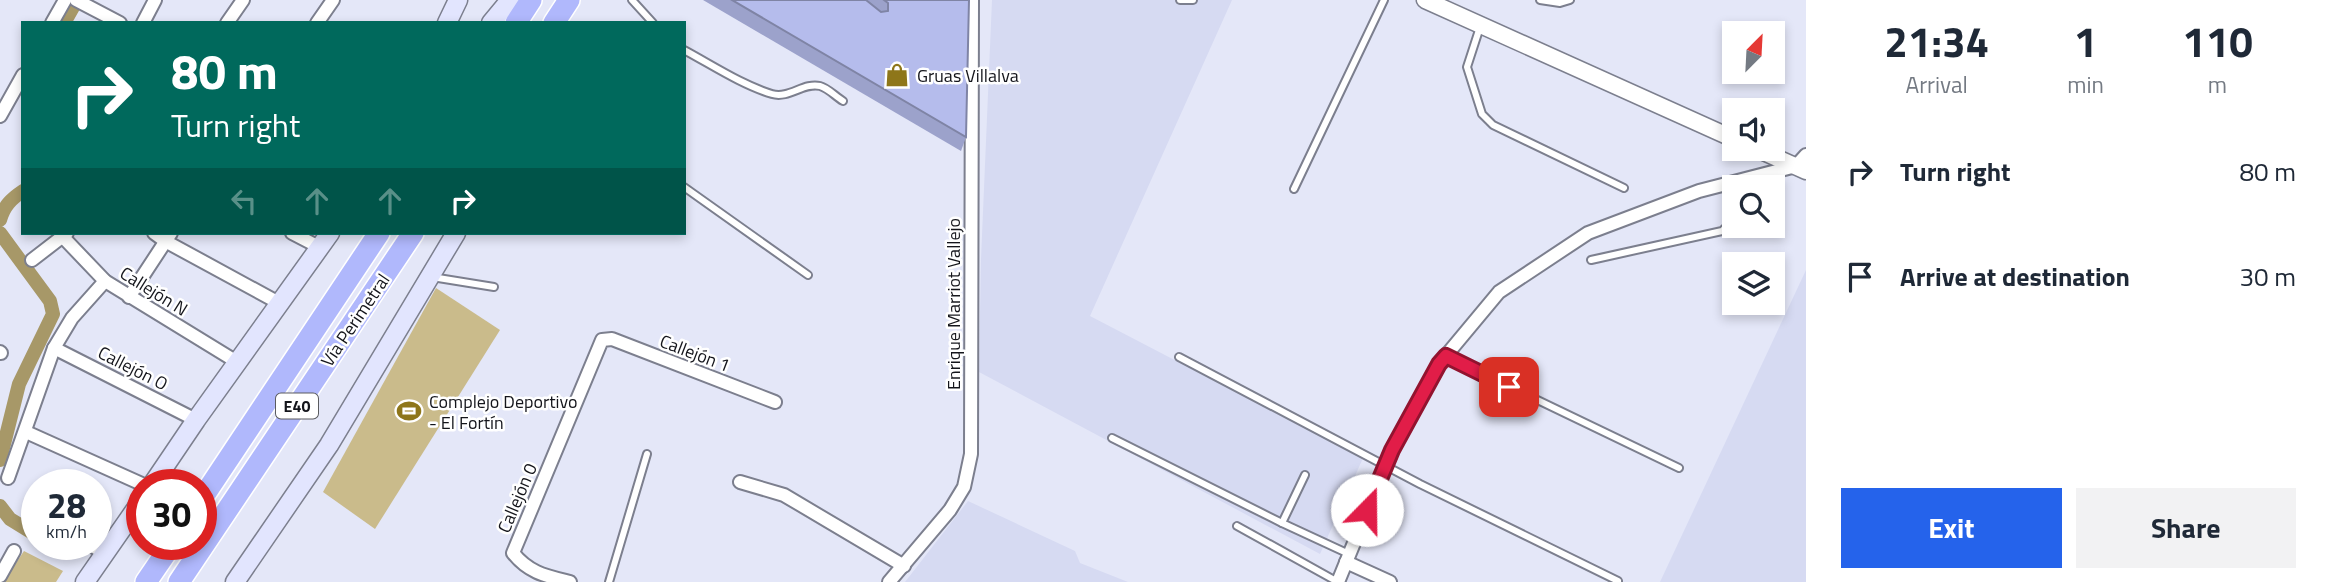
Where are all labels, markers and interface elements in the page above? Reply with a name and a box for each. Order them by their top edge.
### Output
text: 21:34 [1884,9,1989,73]
text: 1 [2074,9,2097,73]
text: 110 [2182,9,2253,73]
north arrow [1722,21,1785,84]
map controls [1722,21,1785,315]
text: 80 m [171,33,278,108]
icon: right [56,49,147,140]
shop icon: Gruas Villalva [883,61,911,89]
place label: Gruas Villalva [917,62,1019,89]
text: Arrival [1905,67,1968,102]
text: min [2067,67,2104,102]
text: m [2208,67,2227,102]
button: sound [1722,98,1785,161]
text: Turn right [171,101,300,149]
text: Turn right [1900,152,2011,191]
text: 80 m [2239,152,2296,191]
icon: right [1841,153,1879,191]
button: search [1722,175,1785,238]
icon: left [225,182,263,220]
icon: ahead [298,182,336,220]
icon: ahead [371,182,409,220]
icon: right [444,182,482,220]
street label: Enrique Marriot Vallejo [940,218,967,390]
button: layers [1722,252,1785,315]
text: Arrive at destination [1900,257,2130,296]
text: 30 m [2239,257,2296,296]
icon: arrive [1841,258,1879,296]
street label: Callejón N [115,260,193,322]
street label: Vía Perimetral [314,268,396,372]
street label: Callejón 1 [656,327,734,379]
street label: Callejón O [93,339,173,397]
pin [1479,357,1539,417]
icon: arrive [1490,368,1528,406]
place label: Complejo Deportivo - El Fortín [429,388,577,436]
road number: E40 [276,394,318,418]
sports icon: Complejo Deportivo - El Fortín [395,397,423,425]
street label: Callejón 0 [490,459,544,537]
speed limit sign: 30 [126,469,217,560]
position arrow [1330,473,1404,547]
text: 28 [47,478,86,532]
button: Exit [1841,488,2062,568]
button: Share [2076,488,2296,568]
text: km/h [46,518,87,545]

